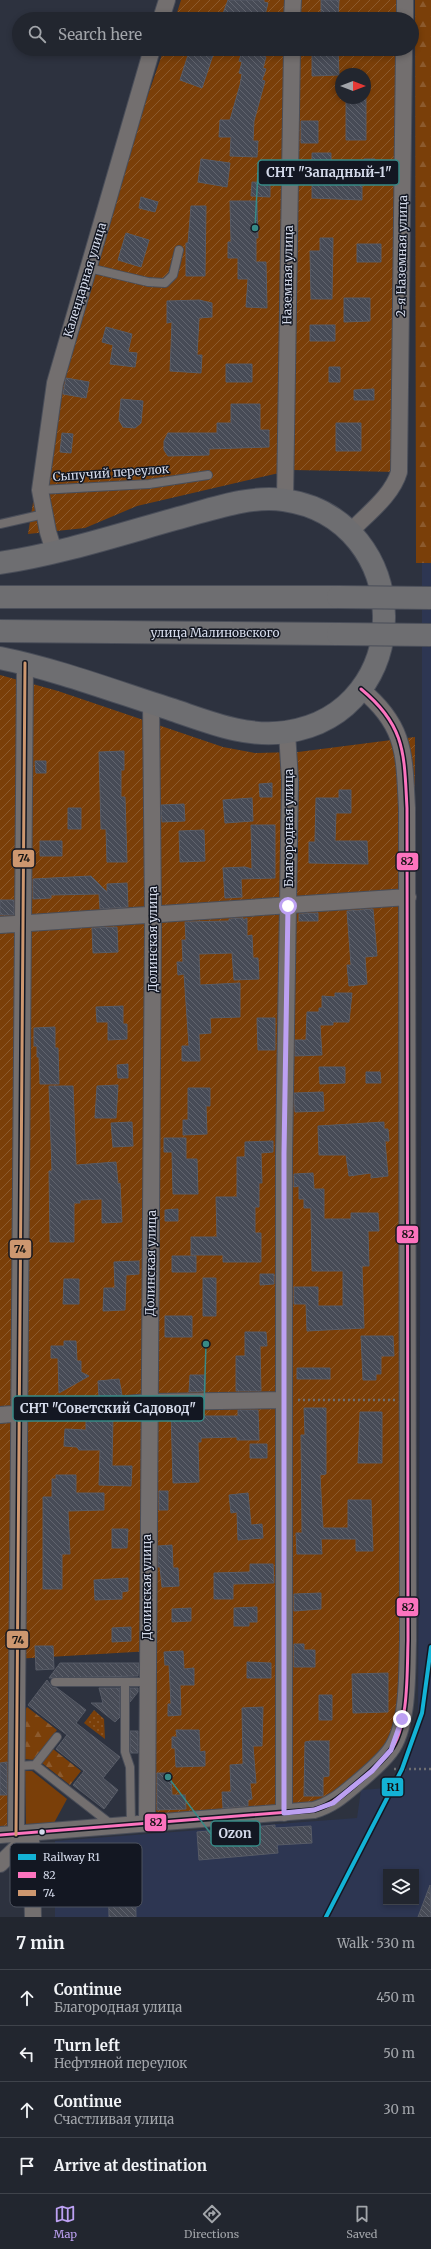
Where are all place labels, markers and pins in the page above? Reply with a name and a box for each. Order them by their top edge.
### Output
callout: СНТ "Западный-1" [258,160,399,185]
callout: СНТ "Советский Садовод" [13,1396,204,1421]
callout: Ozon [211,1821,260,1846]
unlabelled marker [37,1827,47,1837]

